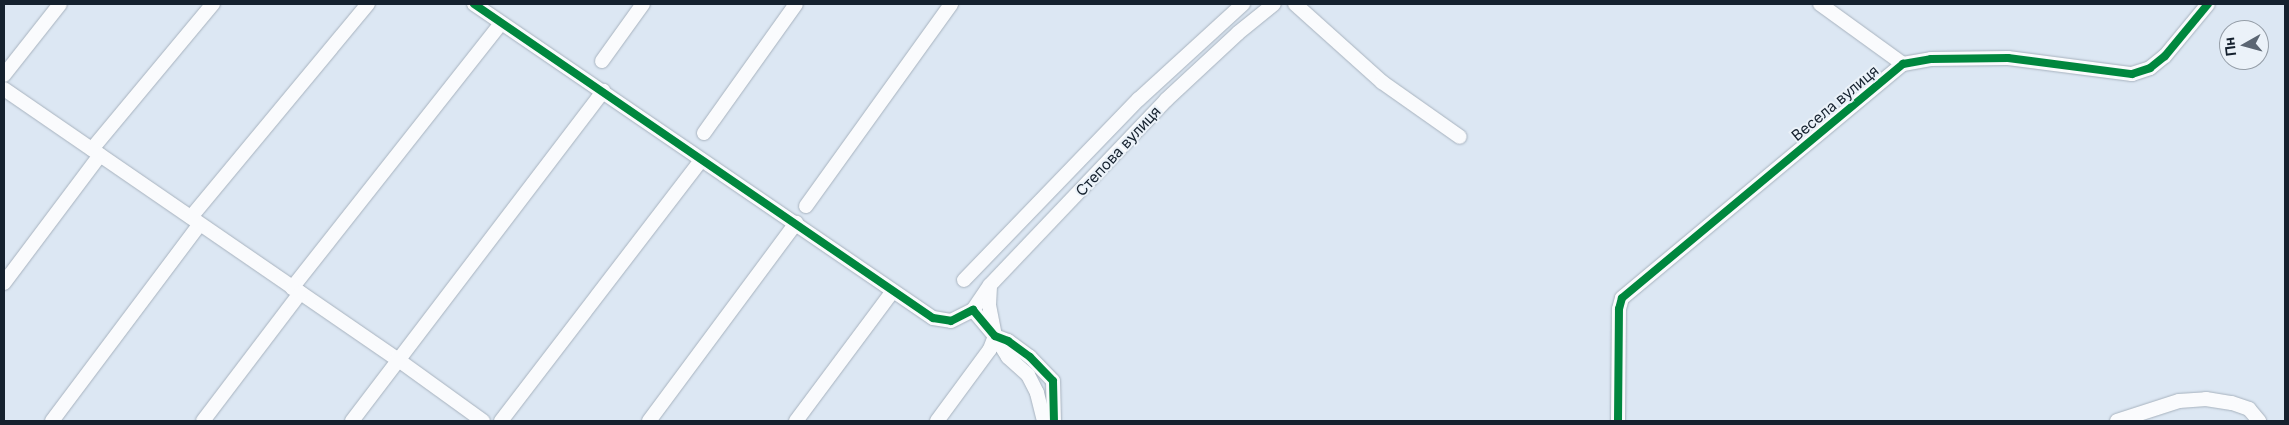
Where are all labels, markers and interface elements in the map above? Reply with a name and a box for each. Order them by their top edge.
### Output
north arrow [2219,20,2269,70]
text: Пн [2220,36,2239,57]
street label: Весела вулиця [1788,61,1882,145]
street label: Степова вулиця [1072,102,1164,200]

